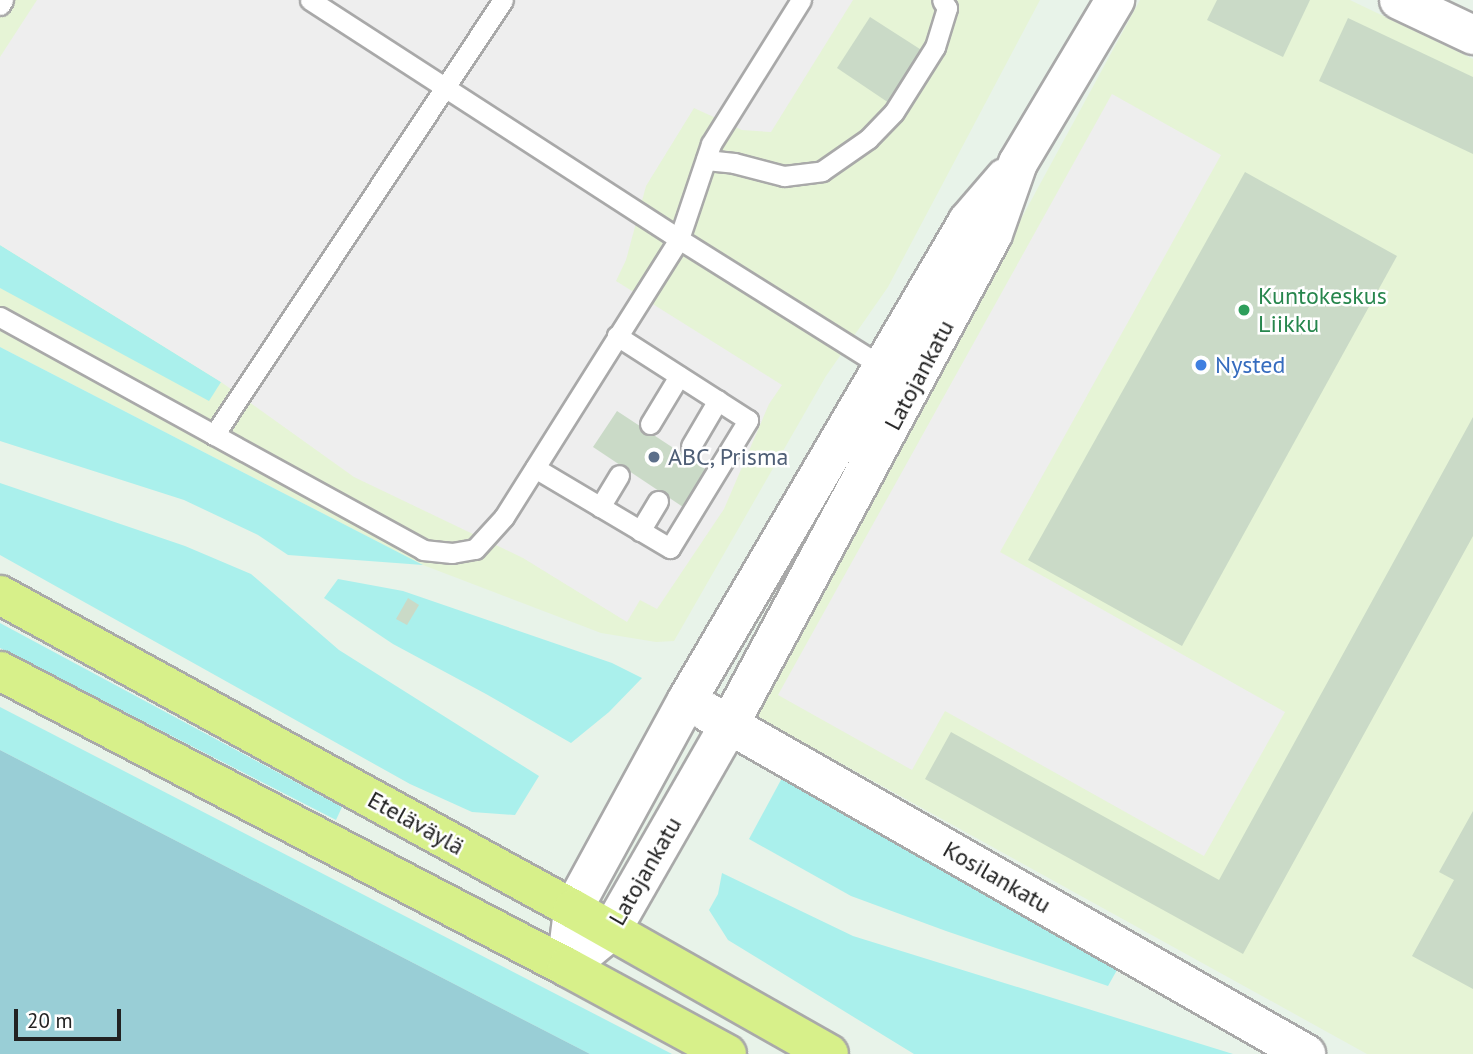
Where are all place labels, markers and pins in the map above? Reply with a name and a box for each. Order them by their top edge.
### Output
place label: Kuntokeskus Liikku [1258,282,1387,338]
marker: Kuntokeskus Liikku [1236,302,1252,318]
place label: Nysted [1215,351,1285,379]
marker: Nysted [1193,357,1209,373]
place label: ABC, Prisma [668,443,790,471]
marker: ABC, Prisma [646,449,662,465]

